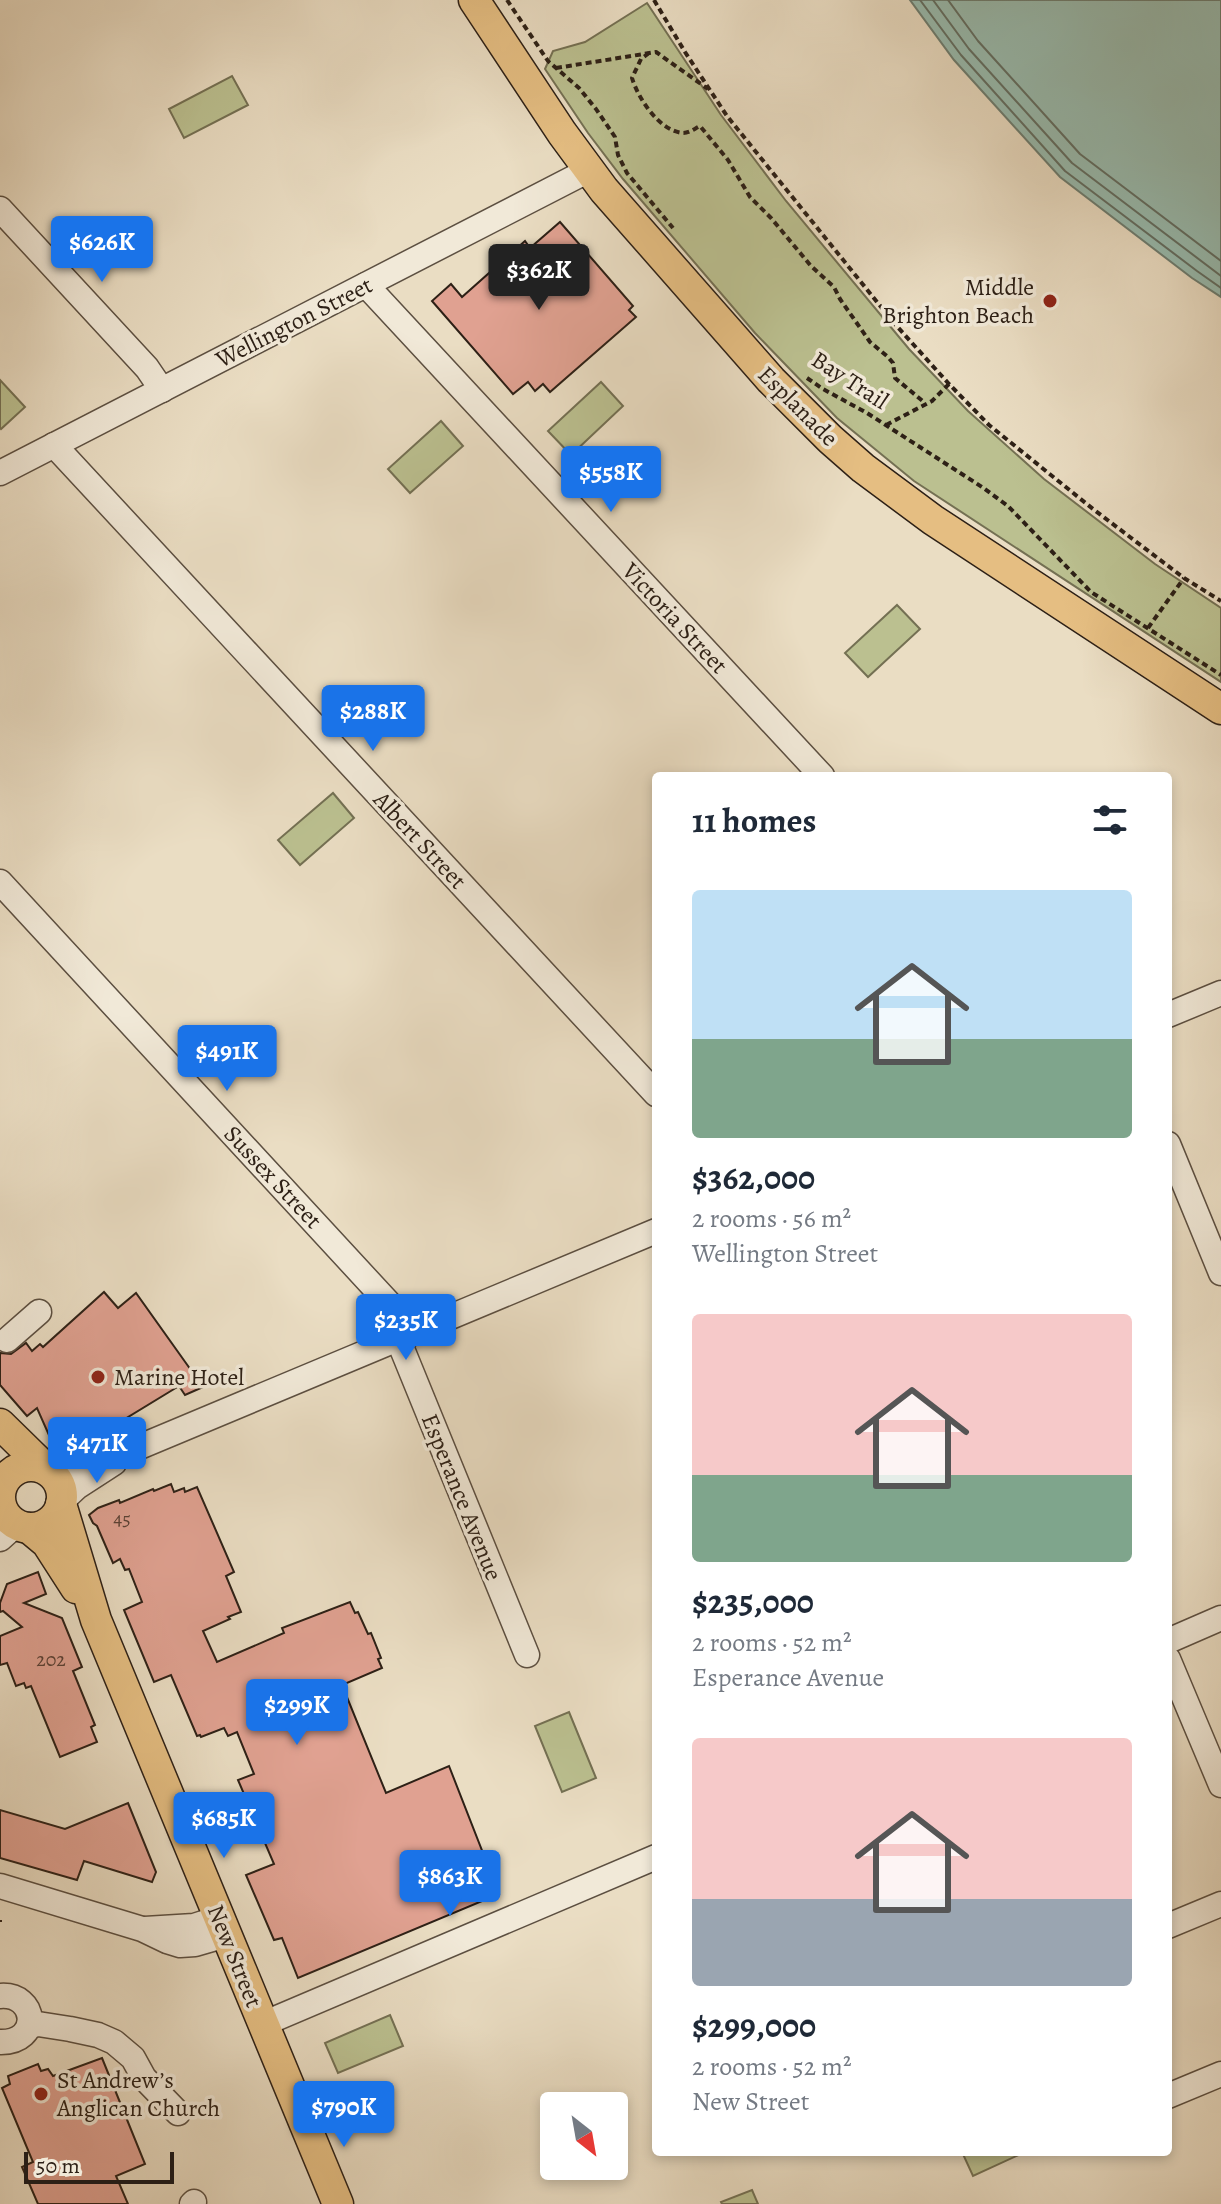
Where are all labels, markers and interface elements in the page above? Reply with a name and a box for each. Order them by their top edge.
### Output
pin: $626K [46,216,158,284]
text: $626K [69,224,135,259]
pin: $362K [483,244,595,312]
text: $362K [506,252,572,287]
street label: Wellington Street [209,269,378,376]
place label: Middle Brighton Beach [882,271,1034,331]
marker: Middle Brighton Beach [1041,292,1059,310]
street label: Bay Trail [805,343,895,417]
street label: Esplanade [751,359,845,453]
pin: $558K [555,446,667,514]
text: $558K [579,454,643,489]
street label: Victoria Street [614,555,735,681]
pin: $288K [317,685,429,753]
text: $288K [340,693,406,728]
street label: Albert Street [366,783,474,896]
text: 11 homes [692,797,816,844]
icon: filters [1088,798,1132,842]
icon: home [840,942,984,1086]
pin: $491K [171,1025,283,1093]
text: $491K [196,1033,258,1068]
street label: Sussex Street [217,1118,329,1236]
text: $362,000 [692,1154,815,1201]
text: 2 rooms · 56 m² [692,1201,851,1236]
text: Wellington Street [692,1236,878,1271]
pin: $235K [350,1294,462,1362]
text: $235K [374,1302,438,1337]
place label: Marine Hotel [114,1361,244,1393]
icon: home [840,1366,984,1510]
marker: Marine Hotel [89,1368,107,1386]
street label: Esperance Avenue [414,1409,510,1585]
pin: $471K [41,1417,153,1485]
text: $471K [66,1425,128,1460]
house number: 45 [113,1505,131,1532]
text: $235,000 [692,1578,814,1625]
text: 2 rooms · 52 m² [692,1625,851,1660]
house number: 202 [36,1646,66,1673]
text: Esperance Avenue [692,1660,884,1695]
pin: $299K [241,1679,353,1747]
text: $299K [264,1687,330,1722]
icon: home [840,1790,984,1934]
pin: $685K [168,1792,280,1860]
text: $685K [192,1800,256,1835]
pin: $863K [394,1850,506,1918]
text: $863K [417,1858,483,1893]
street label: New Street [200,1900,270,2012]
text: $299,000 [692,2002,816,2049]
text: 2 rooms · 52 m² [692,2049,851,2084]
place label: St Andrew’s Anglican Church [56,2064,220,2124]
pin: $790K [288,2081,400,2149]
text: New Street [692,2084,809,2119]
marker: St Andrew’s Anglican Church [32,2085,50,2103]
text: $790K [311,2089,377,2124]
north arrow [540,2092,628,2180]
map controls [540,2092,628,2180]
scale bar [24,2148,174,2184]
text: 50 m [36,2151,80,2181]

